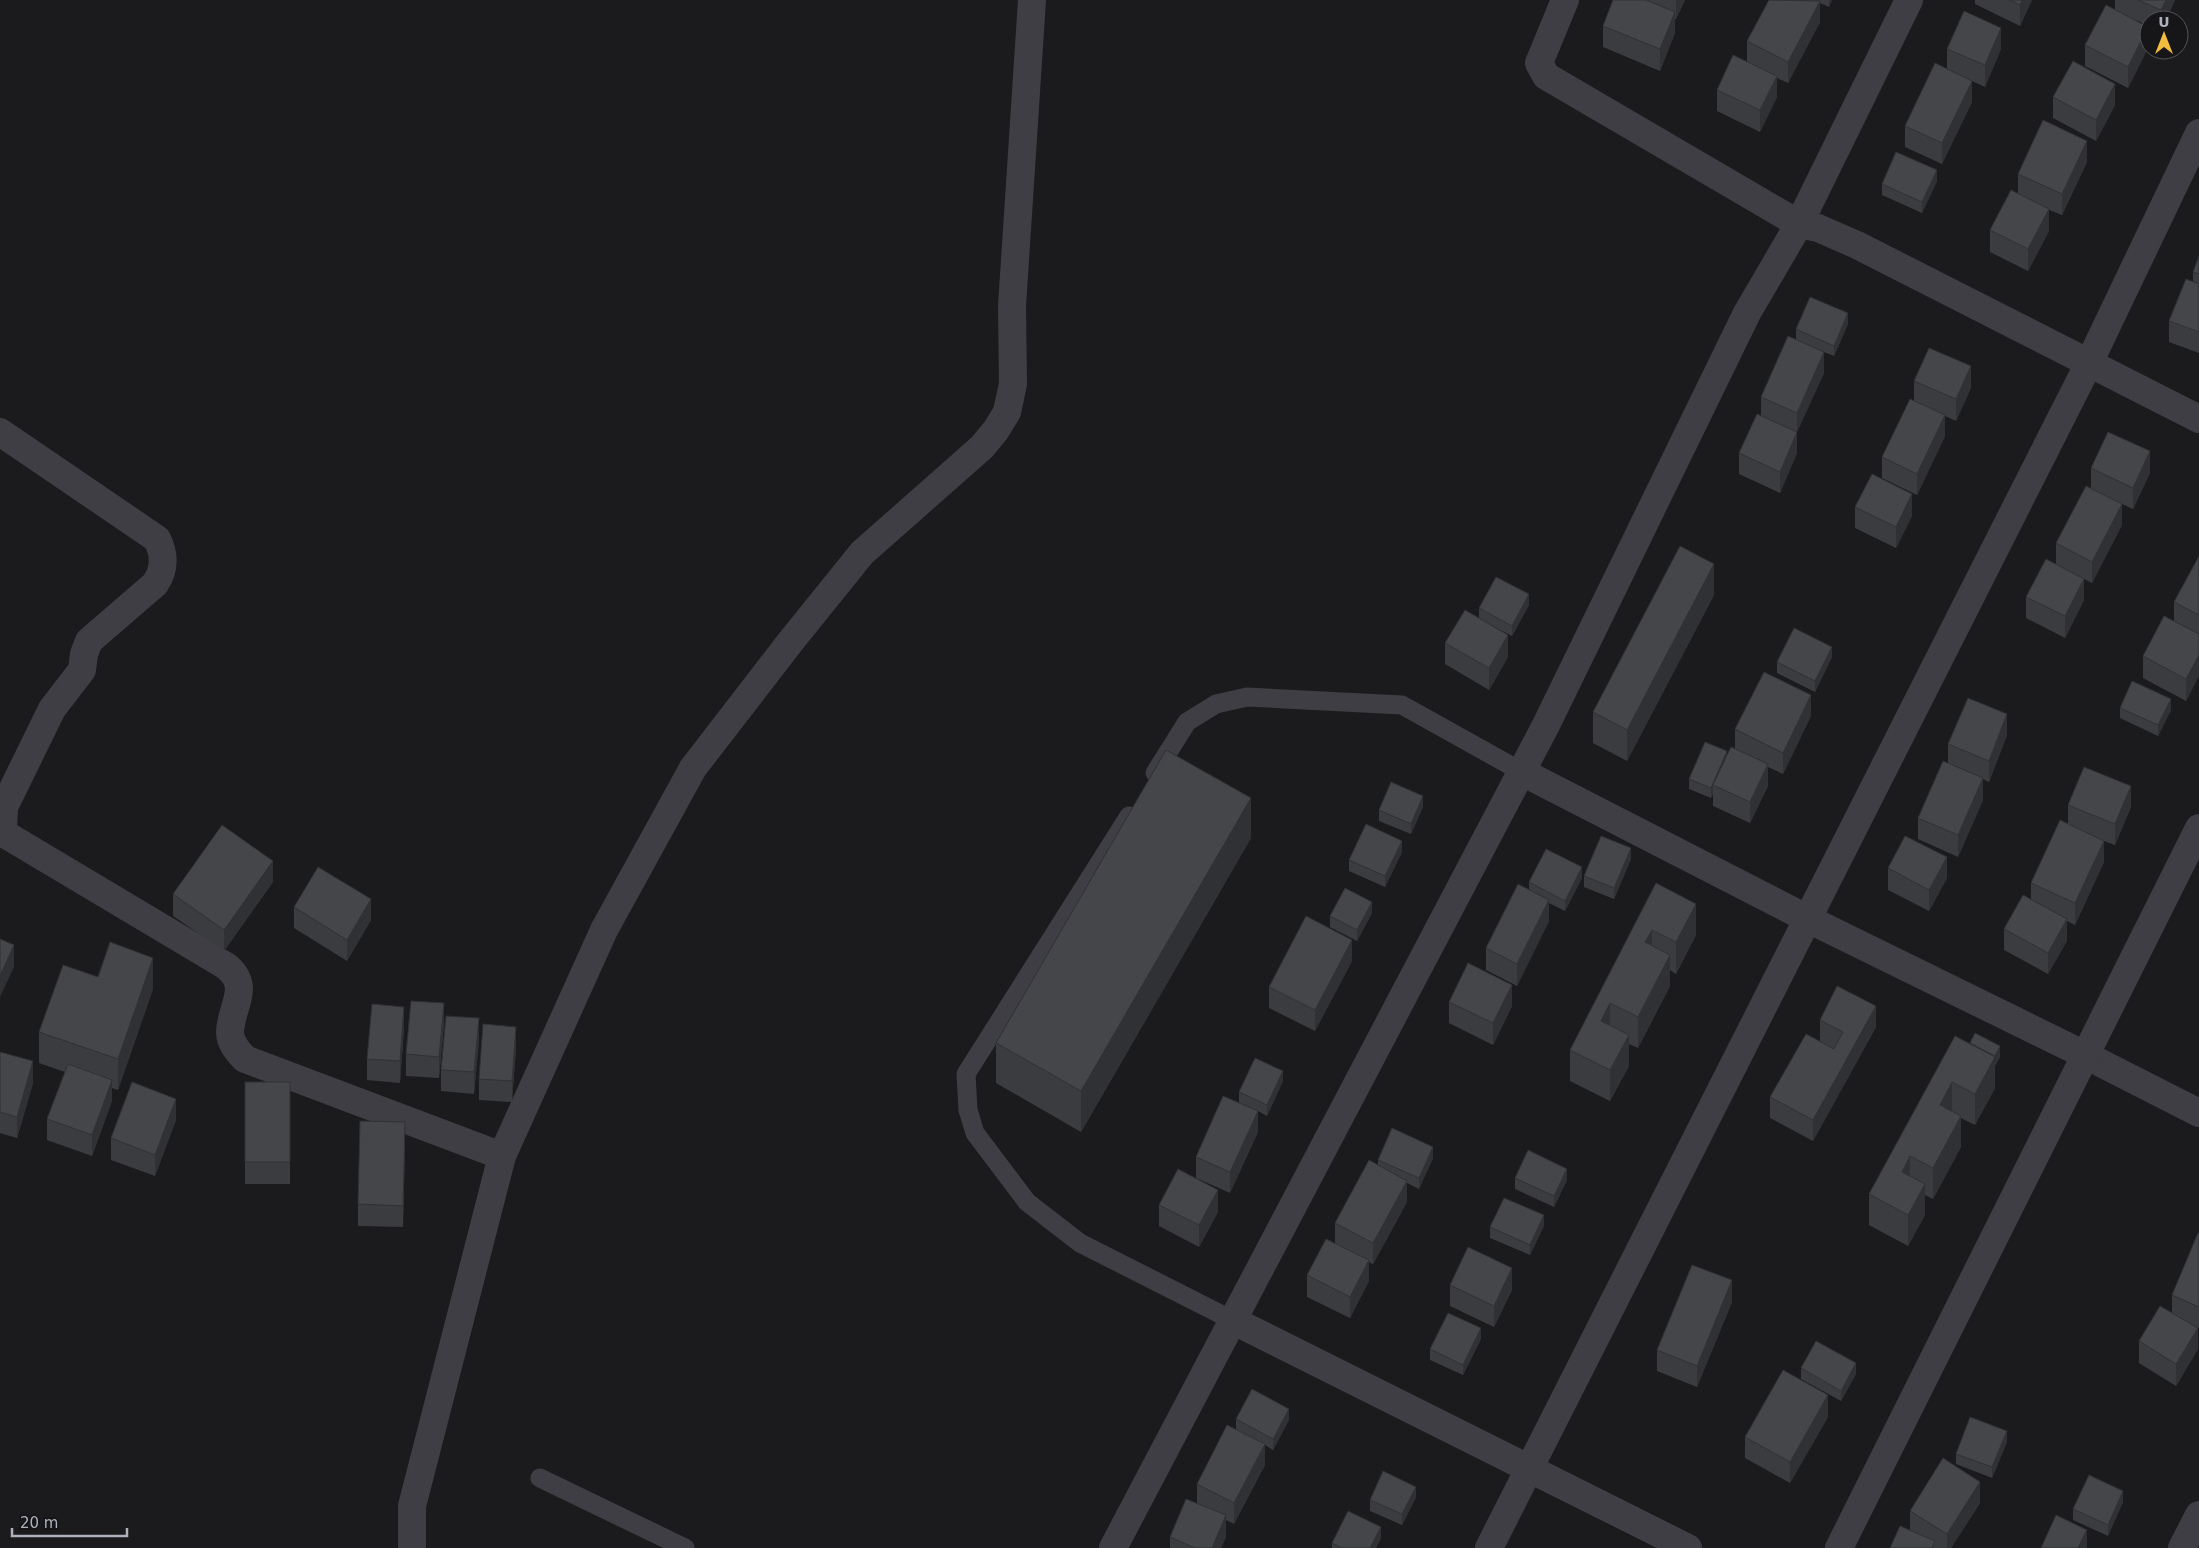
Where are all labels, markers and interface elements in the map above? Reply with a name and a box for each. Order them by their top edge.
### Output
north arrow [2139,10,2189,60]
text: U [2158,14,2170,30]
scale bar [12,1506,128,1538]
text: 20 m [20,1514,58,1532]

